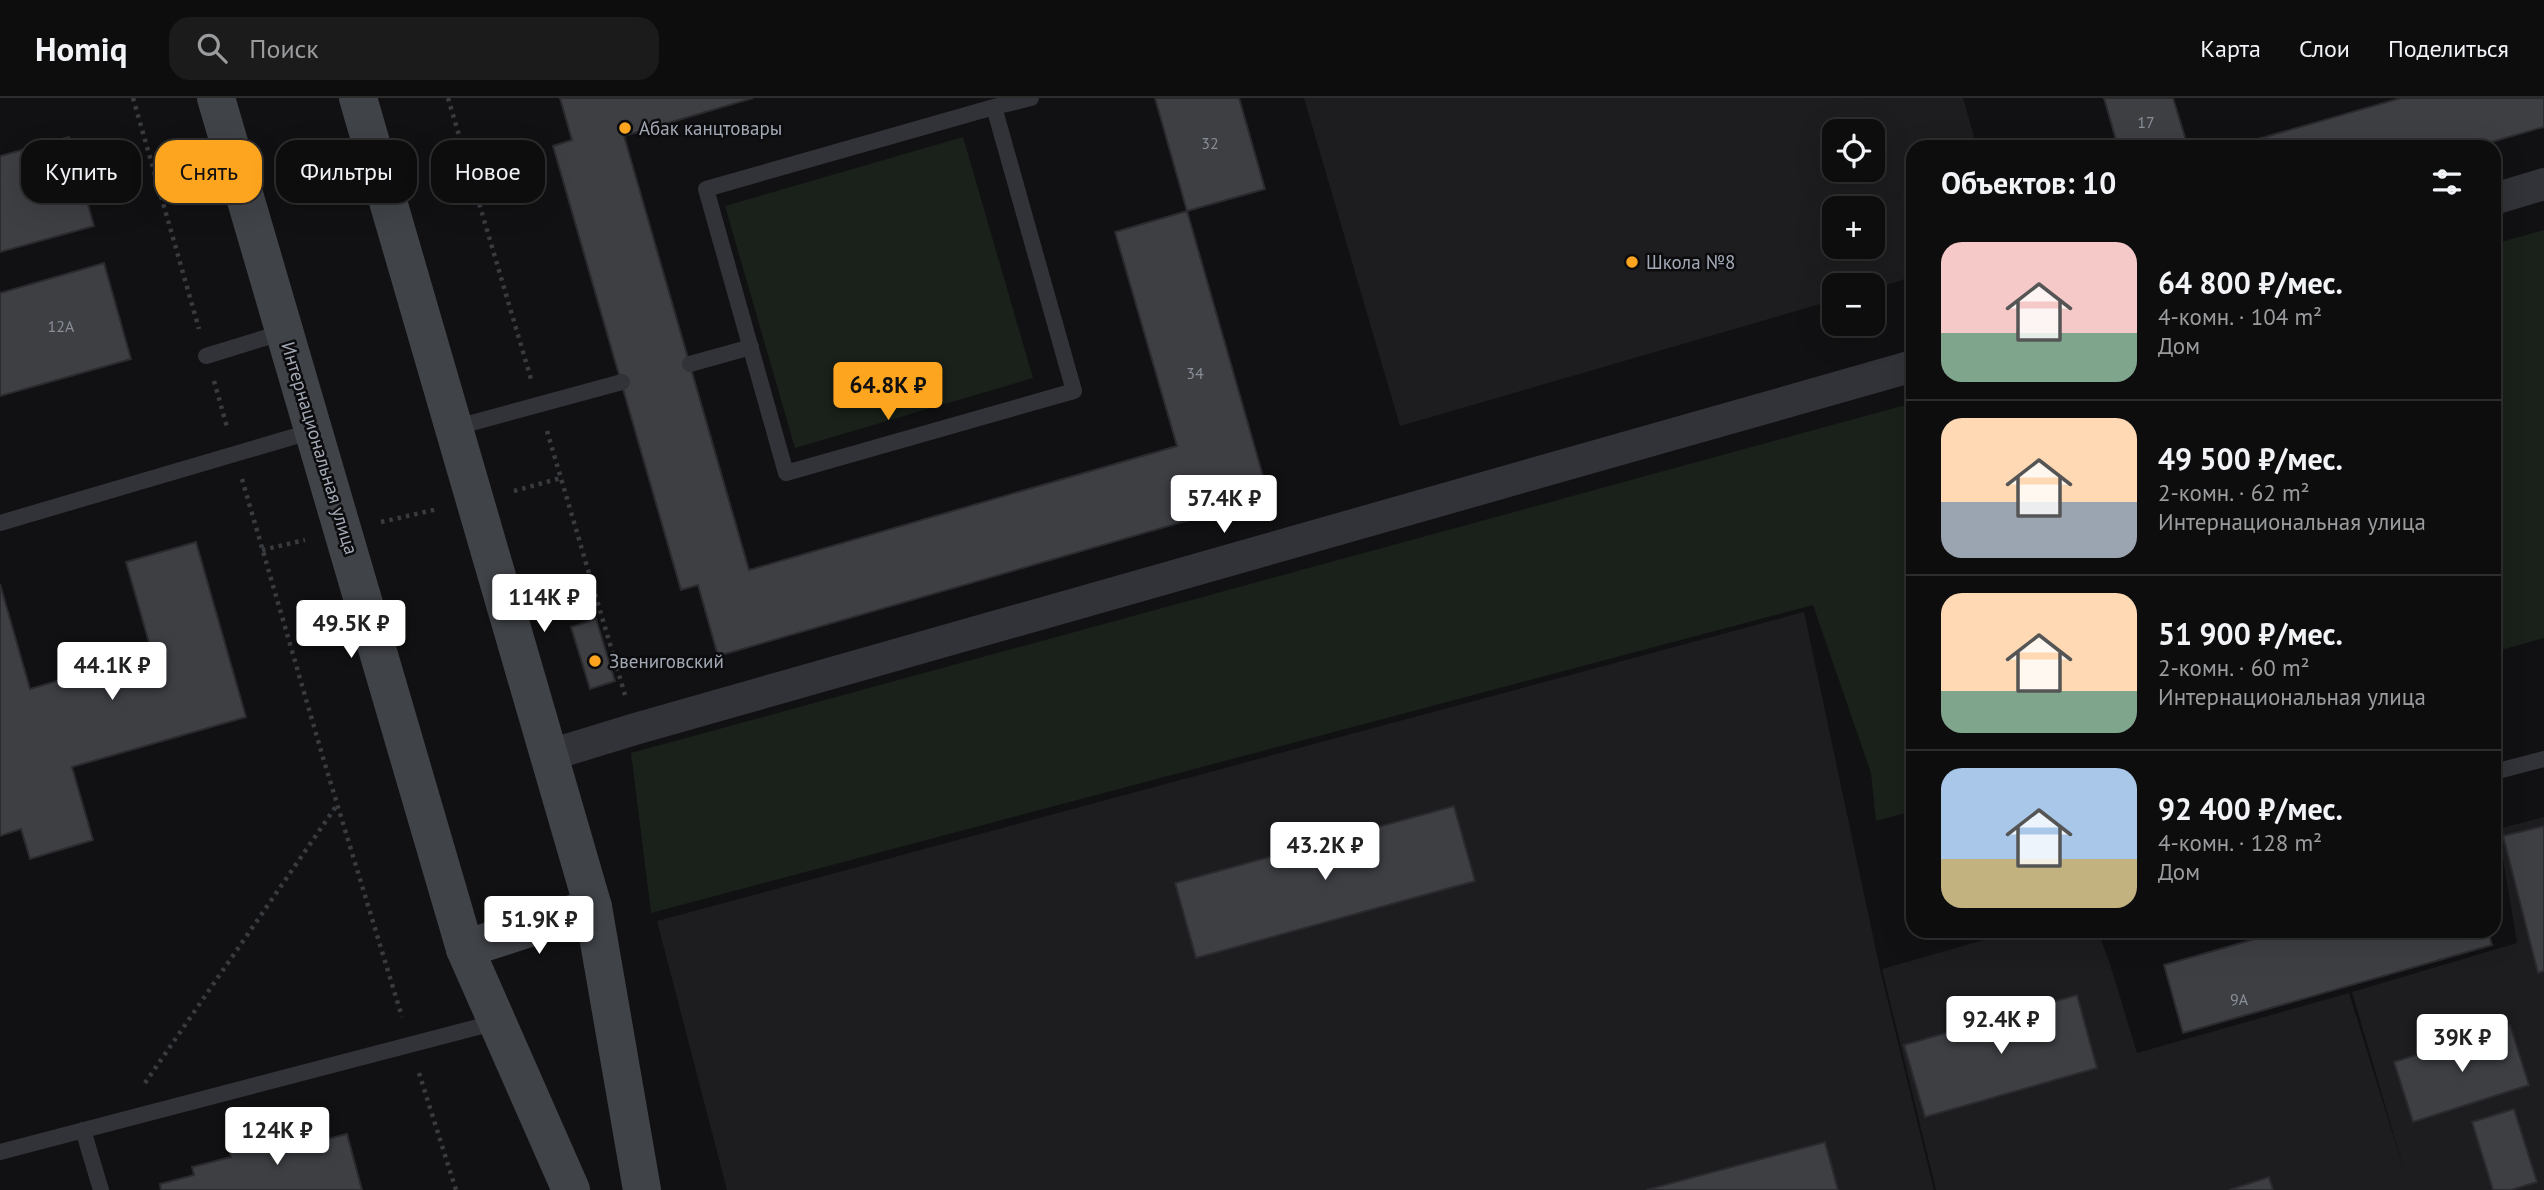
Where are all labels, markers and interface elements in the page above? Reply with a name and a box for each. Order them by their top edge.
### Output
search box [169,17,659,80]
text: Homiq [35,27,127,70]
icon: search [193,29,231,67]
text: Поиск [249,32,319,65]
text: Карта [2200,33,2261,64]
text: Слои [2299,33,2350,64]
text: Поделиться [2388,33,2509,64]
house number: 17 [2137,112,2155,132]
place label: Абак канцтовары [639,116,782,140]
map controls [1822,119,1885,336]
button: locate [1822,119,1885,182]
marker: Абак канцтовары [617,120,633,136]
house number: 32 [1201,133,1219,153]
chip: Купить [21,140,141,203]
chip: Снять [155,140,262,203]
chip: Фильтры [276,140,417,203]
chip: Новое [431,140,545,203]
text: Объектов: 10 [1941,163,2116,202]
icon: filters [2428,163,2466,201]
button: + [1822,196,1885,259]
place label: Школа №8 [1646,250,1735,274]
marker: Школа №8 [1624,254,1640,270]
text: 64 800 ₽/мес. [2158,263,2343,302]
icon: home [1997,270,2081,354]
button: − [1822,273,1885,336]
text: 4-комн. · 104 m² [2158,302,2322,331]
house number: 12А [48,316,75,336]
text: Дом [2158,331,2200,360]
street label: Интернациональная улица [276,339,364,557]
pin: 64.8K ₽ [823,362,953,422]
house number: 34 [1186,363,1204,383]
text: 64.8K ₽ [849,370,927,399]
text: 49 500 ₽/мес. [2158,439,2343,478]
icon: home [1997,446,2081,530]
pin: 57.4K ₽ [1159,476,1289,535]
text: 2-комн. · 62 m² [2158,478,2310,507]
text: 57.4K ₽ [1187,483,1261,512]
text: Интернациональная улица [2158,507,2426,536]
pin: 114K ₽ [487,574,601,634]
text: 114K ₽ [508,582,580,611]
pin: 49.5K ₽ [286,601,416,660]
text: 49.5K ₽ [312,608,390,637]
text: 51 900 ₽/мес. [2158,614,2343,653]
icon: home [1997,621,2081,705]
pin: 44.1K ₽ [47,642,177,702]
place label: Звениговский [609,649,724,673]
text: 44.1K ₽ [73,650,151,679]
marker: Звениговский [587,653,603,669]
text: 2-комн. · 60 m² [2158,653,2310,682]
text: Интернациональная улица [2158,682,2426,711]
text: 92 400 ₽/мес. [2158,789,2343,828]
icon: home [1997,796,2081,880]
pin: 43.2K ₽ [1260,822,1390,882]
text: 4-комн. · 128 m² [2158,828,2322,857]
text: 43.2K ₽ [1286,830,1364,859]
text: Дом [2158,857,2200,886]
pin: 51.9K ₽ [474,896,604,956]
text: 51.9K ₽ [500,904,578,933]
house number: 9А [2230,989,2249,1009]
pin: 92.4K ₽ [1936,996,2066,1056]
text: 92.4K ₽ [1962,1004,2040,1033]
pin: 39K ₽ [2413,1014,2511,1074]
text: 39K ₽ [2433,1022,2491,1051]
pin: 124K ₽ [220,1108,334,1167]
text: 124K ₽ [241,1115,313,1144]

